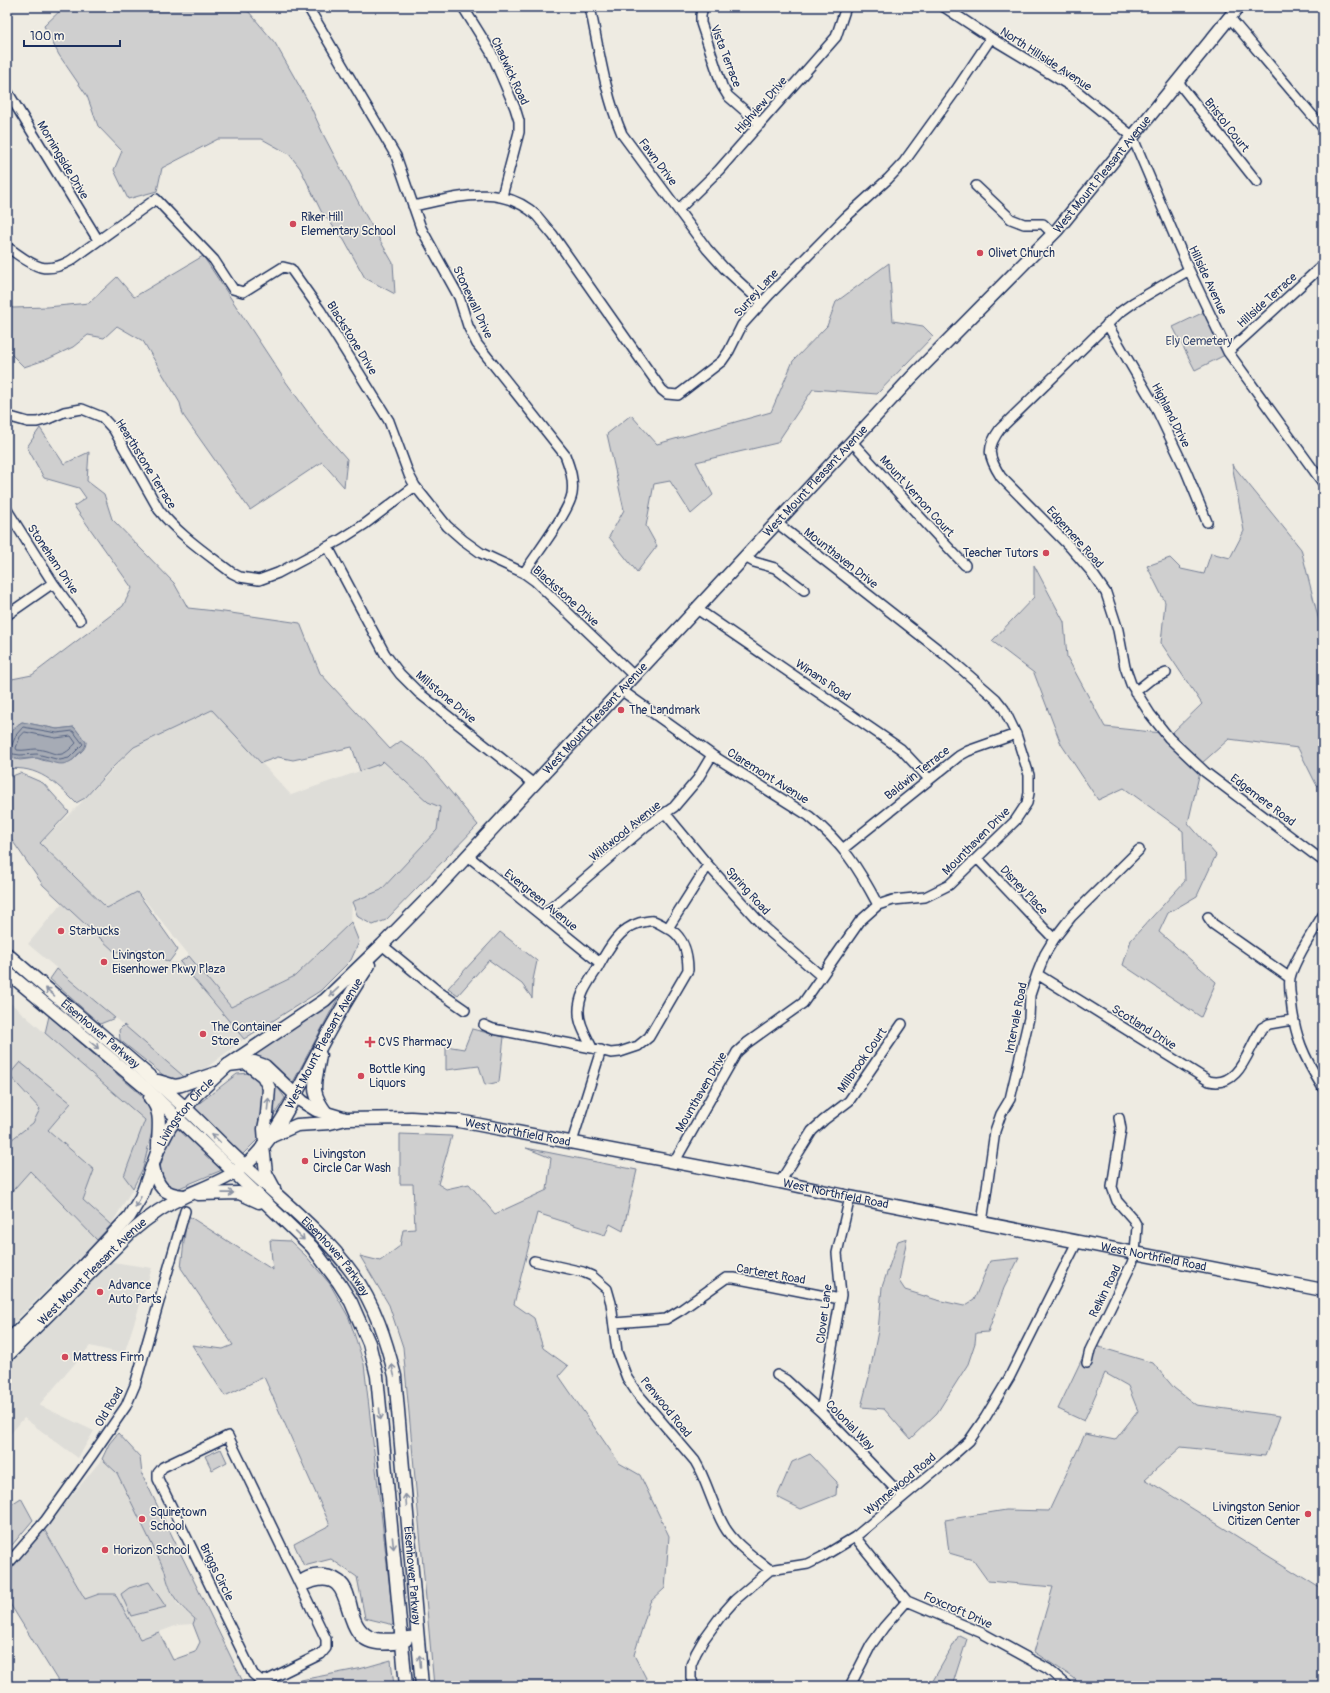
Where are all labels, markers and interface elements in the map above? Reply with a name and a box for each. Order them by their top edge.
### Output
scale bar [24,22,120,48]
street label: Vista Terrace [707,23,744,90]
street label: North Hillside Avenue [997,24,1094,95]
text: 100 m [30,29,65,44]
street label: Chadwick Road [487,35,532,108]
street label: Highview Drive [732,74,791,137]
street label: Bristol Court [1201,95,1252,155]
street label: West Mount Pleasant Avenue [1050,113,1155,236]
street label: Morningside Drive [33,118,92,202]
street label: Fawn Drive [635,136,680,189]
place label: Riker Hill Elementary School [301,210,396,239]
marker: Riker Hill Elementary School [288,219,298,229]
street label: Hillside Avenue [1185,243,1230,317]
place label: Olivet Church [988,246,1055,261]
marker: Olivet Church [975,248,985,258]
street label: Stonewall Drive [449,263,496,341]
street label: Surrey Lane [731,266,782,321]
street label: Hillside Terrace [1234,269,1300,331]
street label: Blackstone Drive [323,299,380,378]
park label: Ely Cemetery [1166,334,1232,349]
street label: Highland Drive [1148,380,1193,450]
street label: Hearthstone Terrace [112,417,179,512]
street label: West Mount Pleasant Avenue [760,422,871,540]
street label: Mount Vernon Court [876,453,957,540]
street label: Edgemere Road [1043,503,1106,571]
street label: Stoneham Drive [24,522,81,597]
street label: Mounthaven Drive [801,525,881,592]
place label: Teacher Tutors [963,546,1039,561]
marker: Teacher Tutors [1041,548,1051,558]
street label: Blackstone Drive [530,563,602,630]
street label: Winans Road [792,656,853,704]
street label: West Mount Pleasant Avenue [540,660,651,778]
street label: Millstone Drive [413,668,479,727]
place label: The Landmark [629,703,700,718]
marker: The Landmark [616,705,626,715]
street label: Baldwin Terrace [882,743,953,804]
street label: Claremont Avenue [724,745,811,808]
street label: Edgemere Road [1227,771,1298,830]
street label: Wildwood Avenue [587,798,664,865]
street label: Mounthaven Drive [939,804,1014,878]
street label: Disney Place [997,863,1051,918]
street label: Spring Road [722,864,773,918]
street label: Evergreen Avenue [501,866,580,935]
place label: Starbucks [69,924,120,939]
marker: Starbucks [56,926,66,936]
place label: Livingston Eisenhower Pkwy Plaza [112,948,226,977]
marker: Livingston Eisenhower Pkwy Plaza [99,957,109,967]
street label: West Mount Pleasant Avenue [282,976,366,1112]
street label: Intervale Road [1002,981,1031,1055]
one-way arrow [329,987,339,997]
one-way arrow [45,988,55,997]
street label: Eisenhower Parkway [57,997,143,1072]
street label: Scotland Drive [1109,1002,1179,1053]
place label: The Container Store [211,1020,282,1049]
street label: Millbrook Court [834,1025,890,1096]
marker: The Container Store [198,1029,208,1039]
place label: CVS Pharmacy [378,1035,452,1050]
marker: CVS Pharmacy [365,1037,375,1047]
one-way arrow [88,1040,99,1049]
street label: Mounthaven Drive [672,1049,730,1135]
place label: Bottle King Liquors [369,1062,425,1091]
marker: Bottle King Liquors [356,1071,366,1081]
street label: Livingston Circle [154,1075,218,1149]
one-way arrow [265,1098,272,1111]
street label: West Northfield Road [463,1115,572,1150]
one-way arrow [211,1133,221,1143]
place label: Livingston Circle Car Wash [313,1147,391,1176]
marker: Livingston Circle Car Wash [300,1156,310,1166]
street label: West Northfield Road [782,1176,890,1212]
one-way arrow [221,1189,234,1196]
one-way arrow [134,1196,141,1208]
street label: Eisenhower Parkway [298,1214,372,1299]
street label: West Mount Pleasant Avenue [35,1215,150,1329]
one-way arrow [295,1231,305,1241]
street label: West Northfield Road [1099,1239,1208,1275]
street label: Carteret Road [735,1261,807,1288]
street label: Relkin Road [1086,1262,1125,1320]
place label: Advance Auto Parts [108,1278,162,1307]
street label: Clover Lane [813,1283,836,1345]
marker: Advance Auto Parts [95,1287,105,1297]
place label: Mattress Firm [73,1350,144,1365]
marker: Mattress Firm [60,1352,70,1362]
one-way arrow [389,1364,397,1377]
street label: Penwood Road [637,1374,695,1441]
street label: Old Road [92,1385,127,1430]
street label: Colonial Way [822,1397,877,1454]
one-way arrow [377,1407,384,1420]
street label: Wynnewood Road [861,1450,939,1519]
one-way arrow [402,1494,409,1507]
place label: Livingston Senior Citizen Center [1212,1500,1301,1529]
place label: Squiretown School [150,1505,207,1534]
marker: Livingston Senior Citizen Center [1303,1509,1313,1519]
marker: Squiretown School [137,1514,147,1524]
street label: Eisenhower Parkway [400,1525,424,1625]
one-way arrow [389,1536,396,1549]
street label: Briggs Circle [196,1541,237,1603]
place label: Horizon School [113,1543,190,1558]
marker: Horizon School [100,1545,110,1555]
street label: Foxcroft Drive [921,1589,994,1632]
one-way arrow [416,1655,423,1668]

